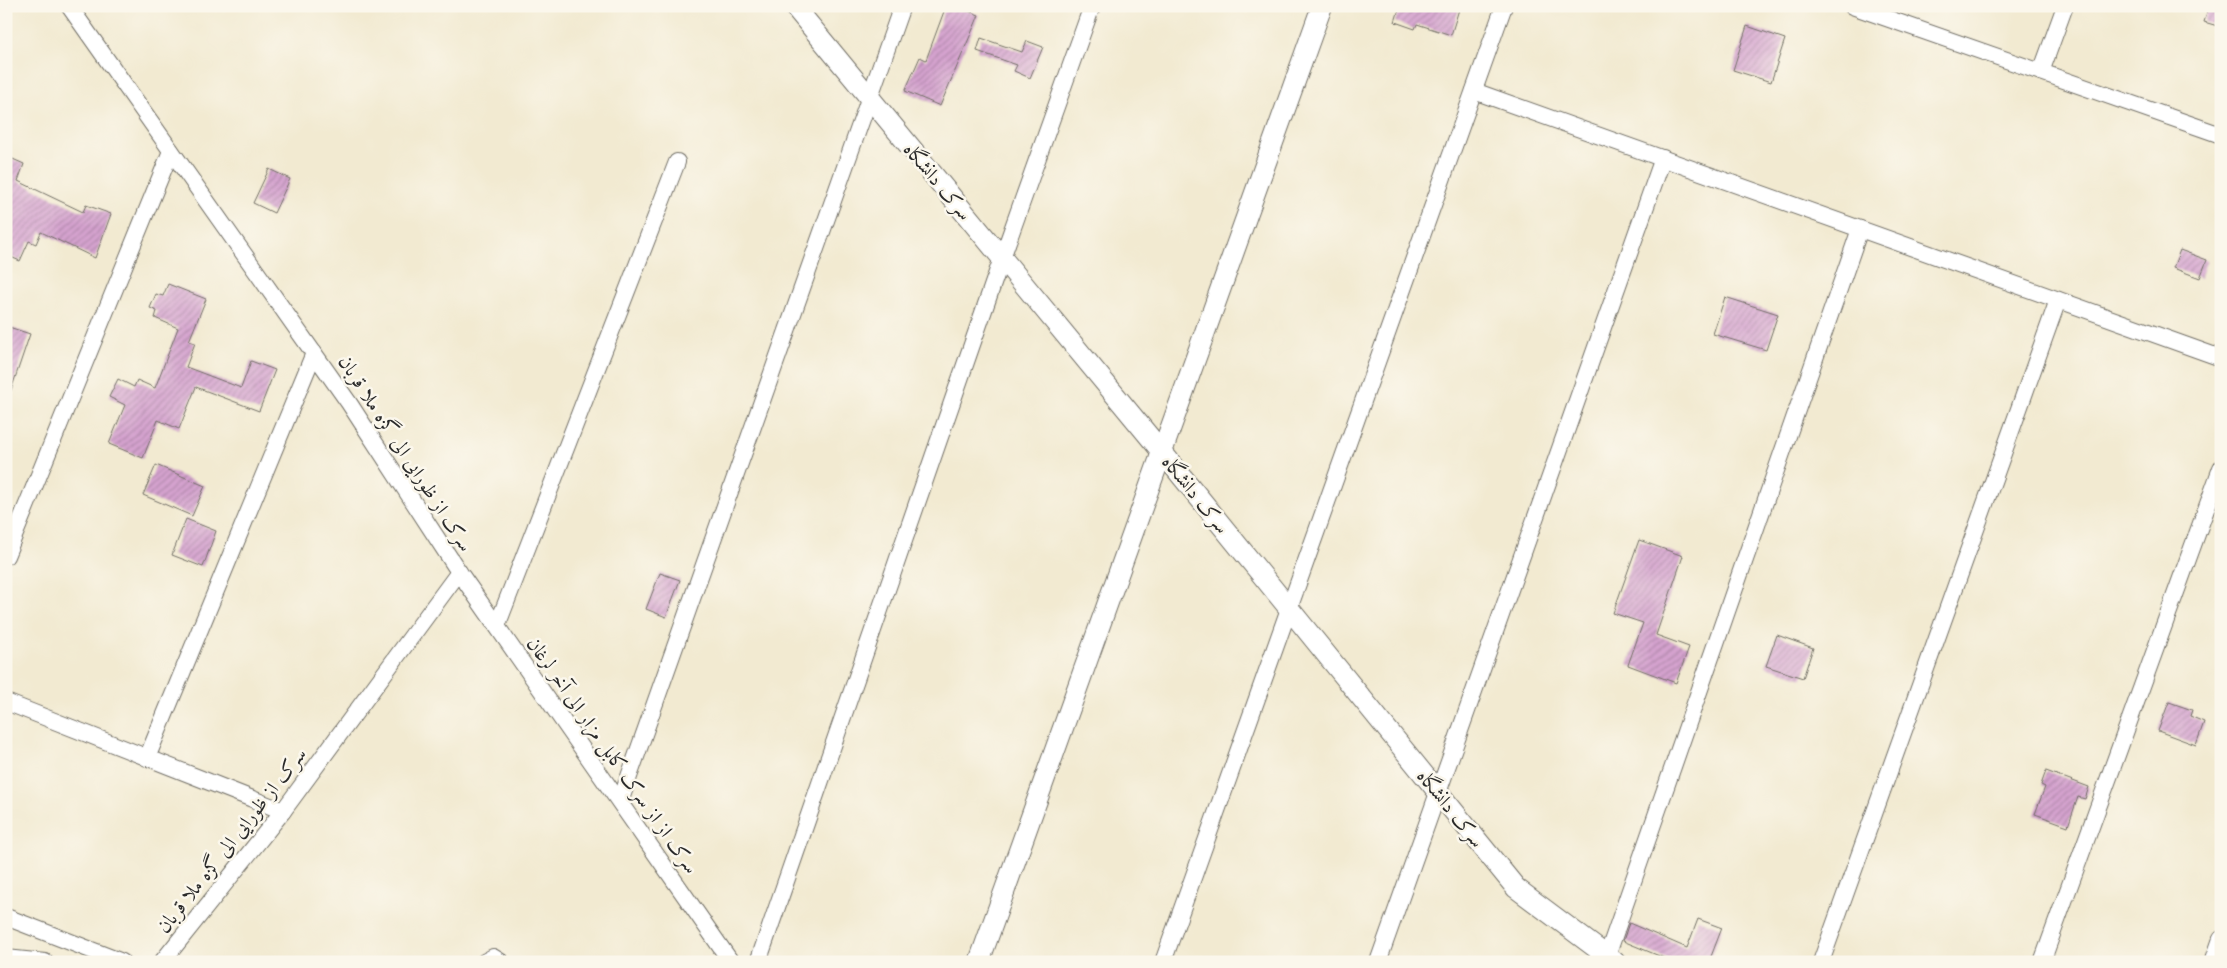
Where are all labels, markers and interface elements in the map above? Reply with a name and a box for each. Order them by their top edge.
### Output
street label: سرک دانشگاه [897,137,978,226]
street label: سرک از ظورایی الی گزه ملا قربان [332,350,479,557]
street label: سرک دانشگاه [1156,449,1236,539]
street label: سرک از از سرک کابل مزار الی آخر لرغان [520,632,704,880]
street label: سرک از ظورایی الی گزه ملا قربان [150,742,313,939]
street label: سرک دانشگاه [1411,763,1491,853]

